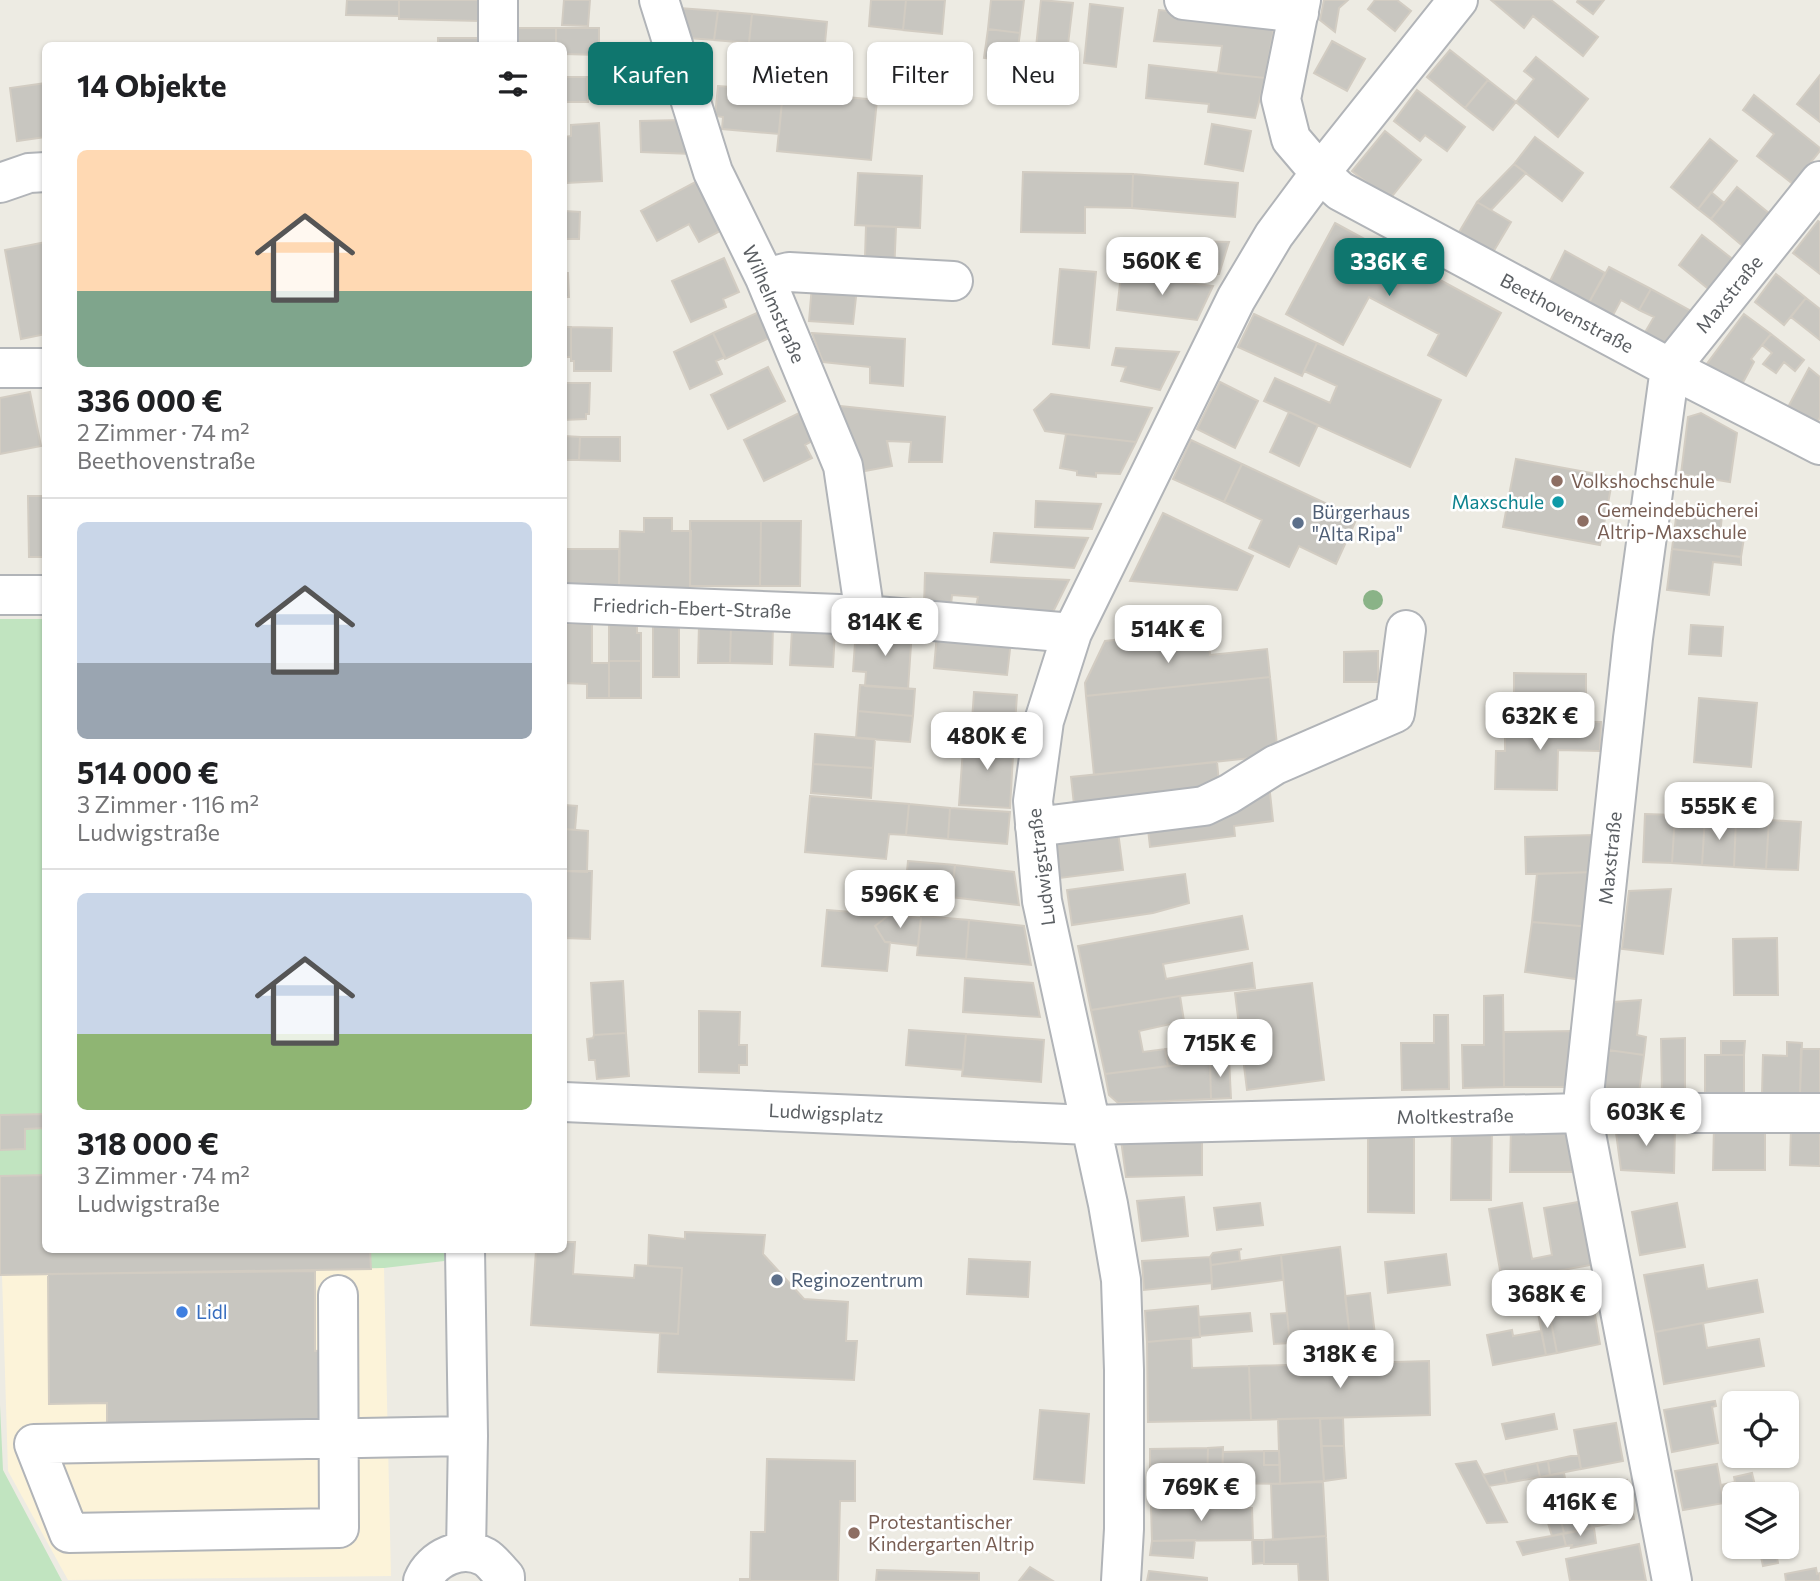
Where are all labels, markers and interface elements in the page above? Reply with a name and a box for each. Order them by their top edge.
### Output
chip: Kaufen [588,42,713,105]
chip: Mieten [727,42,853,105]
chip: Filter [867,42,973,105]
chip: Neu [987,42,1079,105]
icon: filters [494,65,532,103]
text: 14 Objekte [77,66,227,103]
icon: home [242,195,368,321]
pin: 560K € [1105,238,1219,297]
pin: 336K € [1332,238,1446,298]
street label: Wilhelmstraße [738,241,811,366]
text: 560K € [1122,246,1202,274]
text: 336K € [1350,247,1428,275]
street label: Maxstraße [1690,250,1767,337]
street label: Beethovenstraße [1497,268,1638,357]
text: 336 000 € [77,381,223,418]
text: 2 Zimmer · 74 m² [77,418,250,446]
text: Beethovenstraße [77,446,255,474]
place label: Volkshochschule [1571,469,1715,492]
marker: Volkshochschule [1549,473,1565,489]
place label: Maxschule [1452,490,1544,513]
marker: Maxschule [1550,494,1566,510]
place label: Gemeindebücherei Altrip-Maxschule [1597,498,1759,543]
place label: Bürgerhaus "Alta Ripa" [1312,500,1410,545]
marker: Gemeindebücherei Altrip-Maxschule [1575,513,1591,529]
marker: Bürgerhaus "Alta Ripa" [1290,515,1306,531]
icon: home [242,567,368,693]
street label: Friedrich-Ebert-Straße [592,593,792,622]
pin: 814K € [828,598,942,658]
pin: 514K € [1111,606,1225,665]
text: 814K € [847,607,923,635]
text: 514K € [1131,614,1205,642]
pin: 632K € [1483,692,1597,752]
text: 632K € [1501,701,1579,729]
pin: 480K € [930,712,1044,772]
text: 480K € [947,721,1027,749]
text: 514 000 € [77,753,219,790]
pin: 555K € [1662,782,1776,842]
text: 3 Zimmer · 116 m² [77,790,259,818]
text: 555K € [1681,791,1757,819]
street label: Ludwigstraße [1022,807,1059,927]
street label: Maxstraße [1593,810,1626,906]
text: Ludwigstraße [77,818,220,846]
pin: 596K € [843,870,957,930]
text: 596K € [861,879,939,907]
icon: home [242,938,368,1064]
pin: 715K € [1163,1020,1277,1079]
text: 715K € [1183,1028,1257,1056]
pin: 603K € [1589,1088,1703,1148]
text: 603K € [1606,1097,1686,1125]
street label: Ludwigsplatz [768,1098,884,1127]
street label: Moltkestraße [1396,1103,1514,1128]
text: 318 000 € [77,1124,219,1161]
text: 3 Zimmer · 74 m² [77,1161,250,1189]
text: Ludwigstraße [77,1189,220,1217]
place label: Reginozentrum [791,1268,923,1291]
pin: 368K € [1490,1270,1604,1330]
marker: Reginozentrum [769,1272,785,1288]
text: 368K € [1508,1279,1586,1307]
place label: Lidl [196,1300,228,1323]
marker: Lidl [174,1304,190,1320]
pin: 318K € [1283,1330,1397,1390]
text: 318K € [1303,1339,1377,1367]
map controls [1722,1391,1799,1559]
button: locate [1722,1391,1799,1468]
pin: 769K € [1144,1464,1258,1523]
text: 769K € [1162,1472,1240,1500]
pin: 416K € [1523,1478,1637,1538]
button: layers [1722,1482,1799,1559]
text: 416K € [1543,1487,1617,1515]
place label: Protestantischer Kindergarten Altrip [868,1510,1034,1555]
marker: Protestantischer Kindergarten Altrip [846,1525,862,1541]

